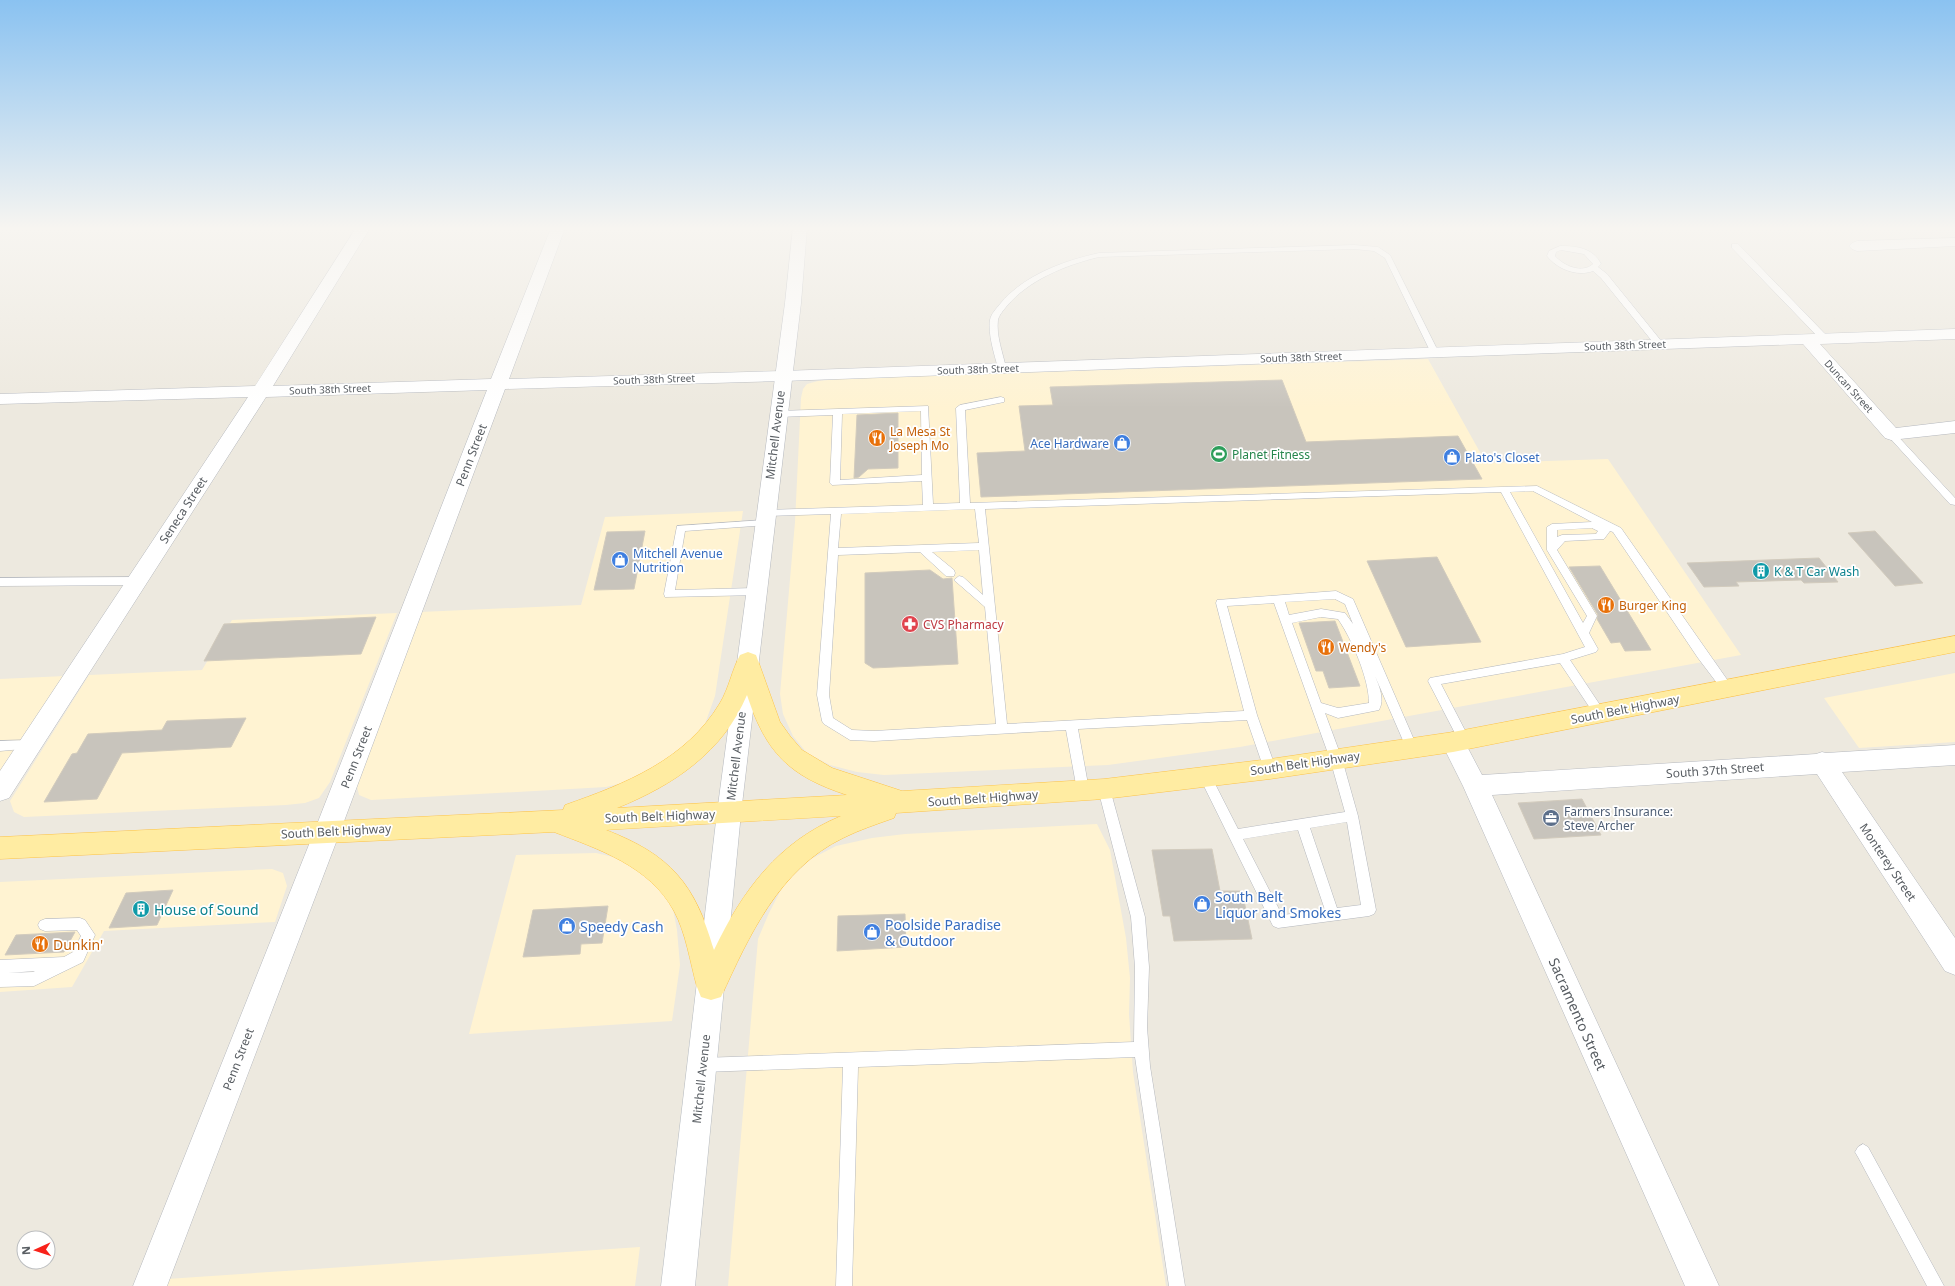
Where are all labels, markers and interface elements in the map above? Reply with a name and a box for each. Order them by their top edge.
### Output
street label: South 38th Street [1584,337,1667,353]
street label: South 38th Street [1260,349,1343,365]
street label: Duncan Street [1821,357,1877,416]
street label: South 38th Street [937,361,1020,377]
street label: South 38th Street [613,371,696,387]
street label: South 38th Street [289,381,372,397]
street label: Mitchell Avenue [761,389,789,481]
street label: Penn Street [451,421,491,489]
place label: La Mesa St Joseph Mo [889,423,951,454]
restaurant icon: La Mesa St Joseph Mo [867,428,887,448]
shop icon: Ace Hardware [1112,433,1132,453]
place label: Ace Hardware [1030,435,1109,452]
sports icon: Planet Fitness [1209,444,1229,464]
place label: Planet Fitness [1232,446,1310,463]
shop icon: Plato's Closet [1442,447,1462,467]
place label: Plato's Closet [1465,449,1540,466]
street label: Seneca Street [155,473,211,547]
place label: Mitchell Avenue Nutrition [633,545,723,576]
shop icon: Mitchell Avenue Nutrition [610,550,630,570]
building icon: K & T Car Wash [1751,561,1771,581]
place label: K & T Car Wash [1774,563,1859,580]
restaurant icon: Burger King [1596,595,1616,615]
place label: Burger King [1619,597,1687,614]
pharmacy icon: CVS Pharmacy [900,614,920,634]
place label: CVS Pharmacy [923,616,1005,633]
restaurant icon: Wendy's [1316,637,1336,657]
place label: Wendy's [1339,639,1386,656]
street label: South Belt Highway [1569,690,1682,728]
street label: Mitchell Avenue [722,710,750,802]
street label: Penn Street [336,723,376,791]
street label: South Belt Highway [1249,747,1362,779]
street label: South 37th Street [1665,758,1765,782]
street label: South Belt Highway [927,786,1039,810]
place label: Farmers Insurance: Steve Archer [1564,803,1673,834]
street label: South Belt Highway [605,806,716,826]
office icon: Farmers Insurance: Steve Archer [1541,808,1561,828]
street label: South Belt Highway [280,820,392,842]
street label: Monterey Street [1856,820,1921,905]
place label: South Belt Liquor and Smokes [1215,887,1341,922]
shop icon: South Belt Liquor and Smokes [1192,894,1212,914]
building icon: House of Sound [131,899,151,919]
place label: House of Sound [154,900,259,919]
place label: Poolside Paradise & Outdoor [885,915,1001,950]
shop icon: Speedy Cash [557,916,577,936]
place label: Speedy Cash [580,917,664,936]
shop icon: Poolside Paradise & Outdoor [862,922,882,942]
restaurant icon: Dunkin' [30,934,50,954]
place label: Dunkin' [53,935,103,954]
street label: Sacramento Street [1545,955,1611,1073]
street label: Penn Street [218,1025,258,1093]
street label: Mitchell Avenue [688,1033,714,1124]
north arrow [16,1230,56,1270]
text: N [18,1246,33,1255]

